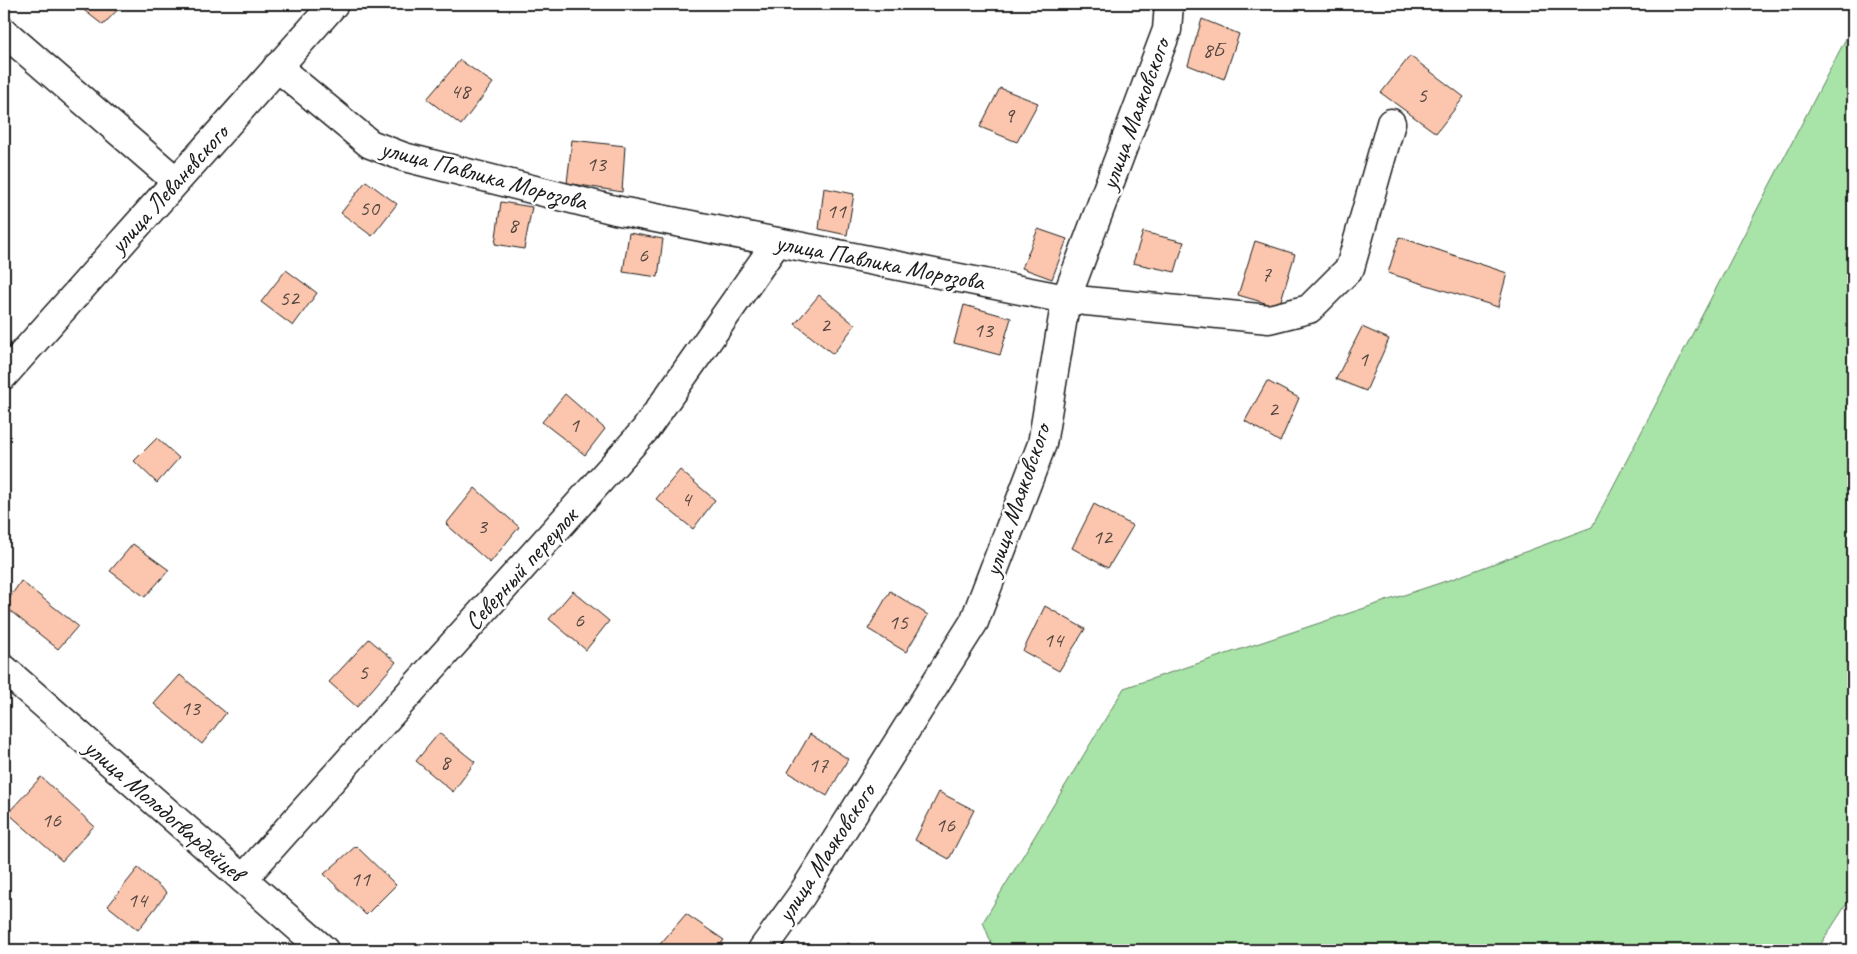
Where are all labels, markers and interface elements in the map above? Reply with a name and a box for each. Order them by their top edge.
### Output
street label: улица Маяковского [1092,31,1178,196]
house number: 8Б [1202,36,1227,64]
house number: 48 [450,77,472,105]
house number: 5 [1417,81,1428,109]
house number: 9 [1004,101,1016,129]
street label: улица Леваневского [101,115,238,262]
street label: улица Павлика Морозова [375,132,593,219]
house number: 13 [586,150,608,178]
house number: 50 [359,194,381,222]
house number: 11 [826,197,847,225]
house number: 8 [508,211,520,239]
street label: улица Павлика Морозова [771,226,989,299]
house number: 6 [638,241,649,269]
house number: 7 [1261,260,1272,288]
house number: 52 [279,284,301,312]
house number: 2 [820,311,832,339]
house number: 13 [973,316,995,344]
house number: 1 [1358,345,1369,373]
house number: 2 [1268,395,1280,423]
house number: 1 [569,411,580,439]
street label: улица Маяковского [975,417,1059,582]
house number: 4 [681,485,693,513]
street label: Северный переулок [457,499,586,637]
house number: 3 [477,512,489,540]
house number: 12 [1092,523,1114,551]
house number: 6 [574,606,585,634]
house number: 15 [888,608,909,636]
house number: 14 [1043,626,1065,654]
house number: 5 [358,658,369,686]
house number: 13 [180,694,202,722]
street label: улица Молодогвардейцев [76,730,254,892]
house number: 8 [440,748,452,776]
house number: 17 [808,751,829,779]
street label: улица Маяковского [768,775,884,930]
house number: 16 [41,806,62,834]
house number: 16 [935,811,956,839]
house number: 11 [350,865,371,893]
house number: 14 [127,886,149,914]

